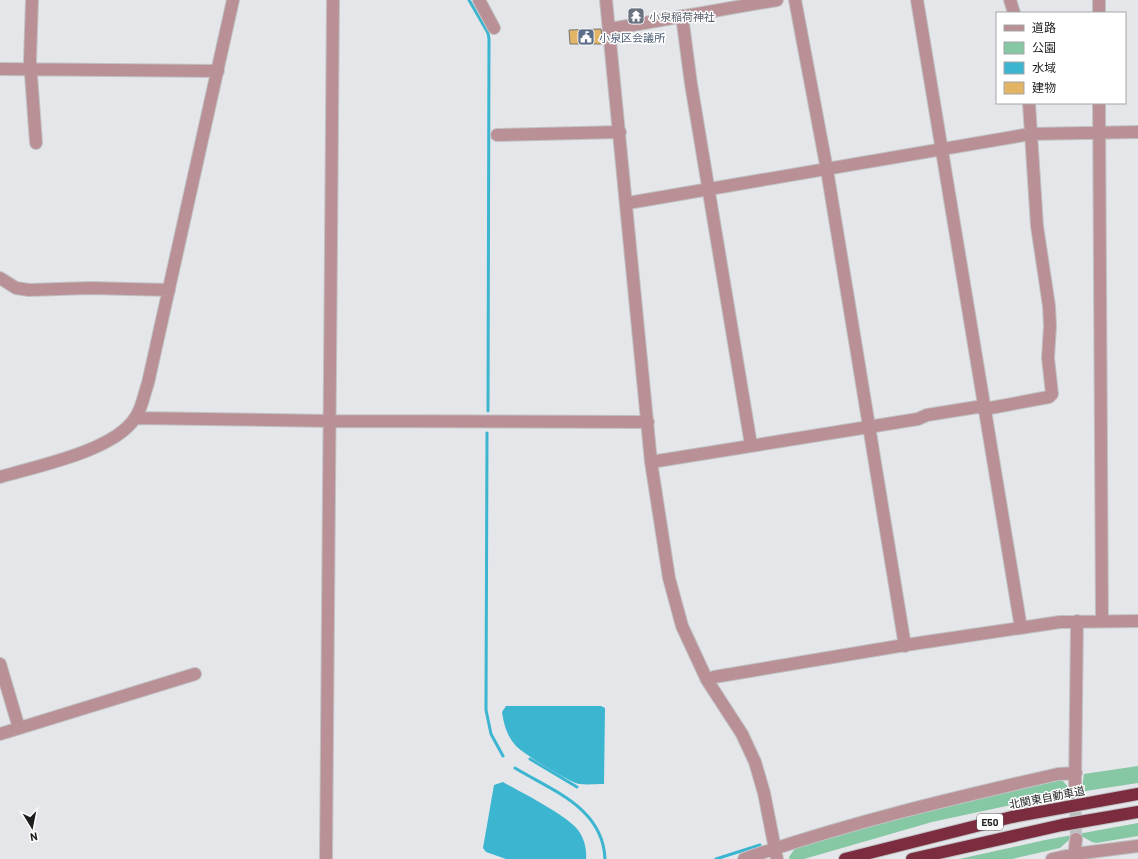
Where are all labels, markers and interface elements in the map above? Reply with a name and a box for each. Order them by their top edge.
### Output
temple icon: 小泉稲荷神社 [626,6,646,26]
place label: 小泉稲荷神社 [649,10,715,23]
legend [996,12,1126,104]
text: 道路 [1032,20,1056,34]
public building icon: 小泉区会議所 [576,27,596,47]
place label: 小泉区会議所 [599,31,666,44]
text: 公園 [1032,40,1056,54]
text: 水域 [1032,60,1056,74]
text: 建物 [1032,80,1056,94]
street label: 北関東自動車道 [1008,783,1086,811]
north arrow [12,807,52,847]
road number: E50 [977,814,1003,830]
text: N [29,830,39,844]

